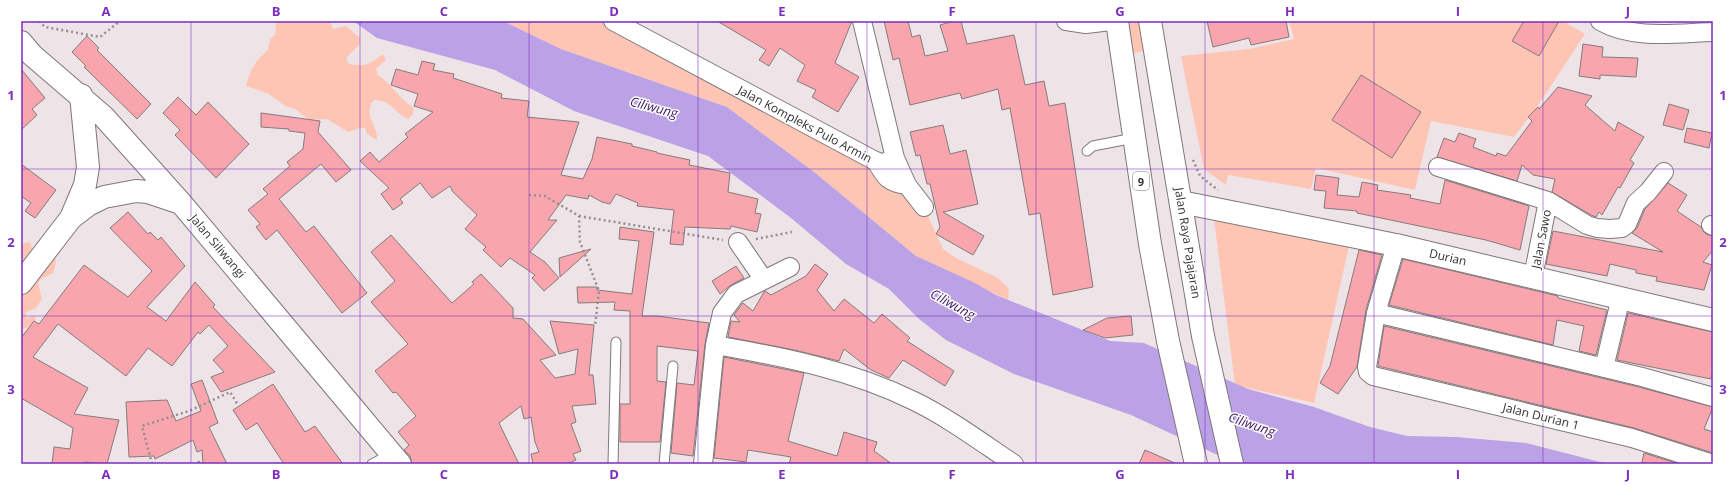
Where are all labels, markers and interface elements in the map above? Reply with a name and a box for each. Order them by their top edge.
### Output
text: A [102,2,111,20]
text: B [272,2,281,20]
text: C [440,2,448,20]
text: D [609,2,619,20]
text: E [778,2,786,20]
text: F [948,2,956,20]
text: G [1115,2,1125,20]
text: H [1285,2,1295,20]
text: I [1456,2,1460,20]
text: J [1625,2,1630,20]
street label: Jalan Kompleks Pulo Armin [734,81,875,167]
text: 1 [7,86,15,104]
text: 1 [1719,86,1727,104]
water label: Ciliwung [628,92,681,122]
road number: 9 [1133,172,1149,190]
street label: Jalan Raya Pajajaran [1171,185,1205,300]
street label: Jalan Sawo [1527,208,1555,271]
street label: Jalan Siliwangi [186,210,250,282]
text: 2 [7,233,15,251]
text: 2 [1719,233,1727,251]
street label: Durian [1428,244,1468,270]
water label: Ciliwung [927,284,980,324]
text: 3 [7,380,15,398]
text: 3 [1719,380,1727,398]
street label: Jalan Durian 1 [1500,398,1581,434]
water label: Ciliwung [1226,408,1279,441]
text: A [102,465,111,483]
text: B [272,465,281,483]
text: C [440,465,448,483]
text: D [609,465,619,483]
text: E [778,465,786,483]
text: F [948,465,956,483]
text: G [1115,465,1125,483]
text: H [1285,465,1295,483]
text: I [1456,465,1460,483]
text: J [1625,465,1630,483]

